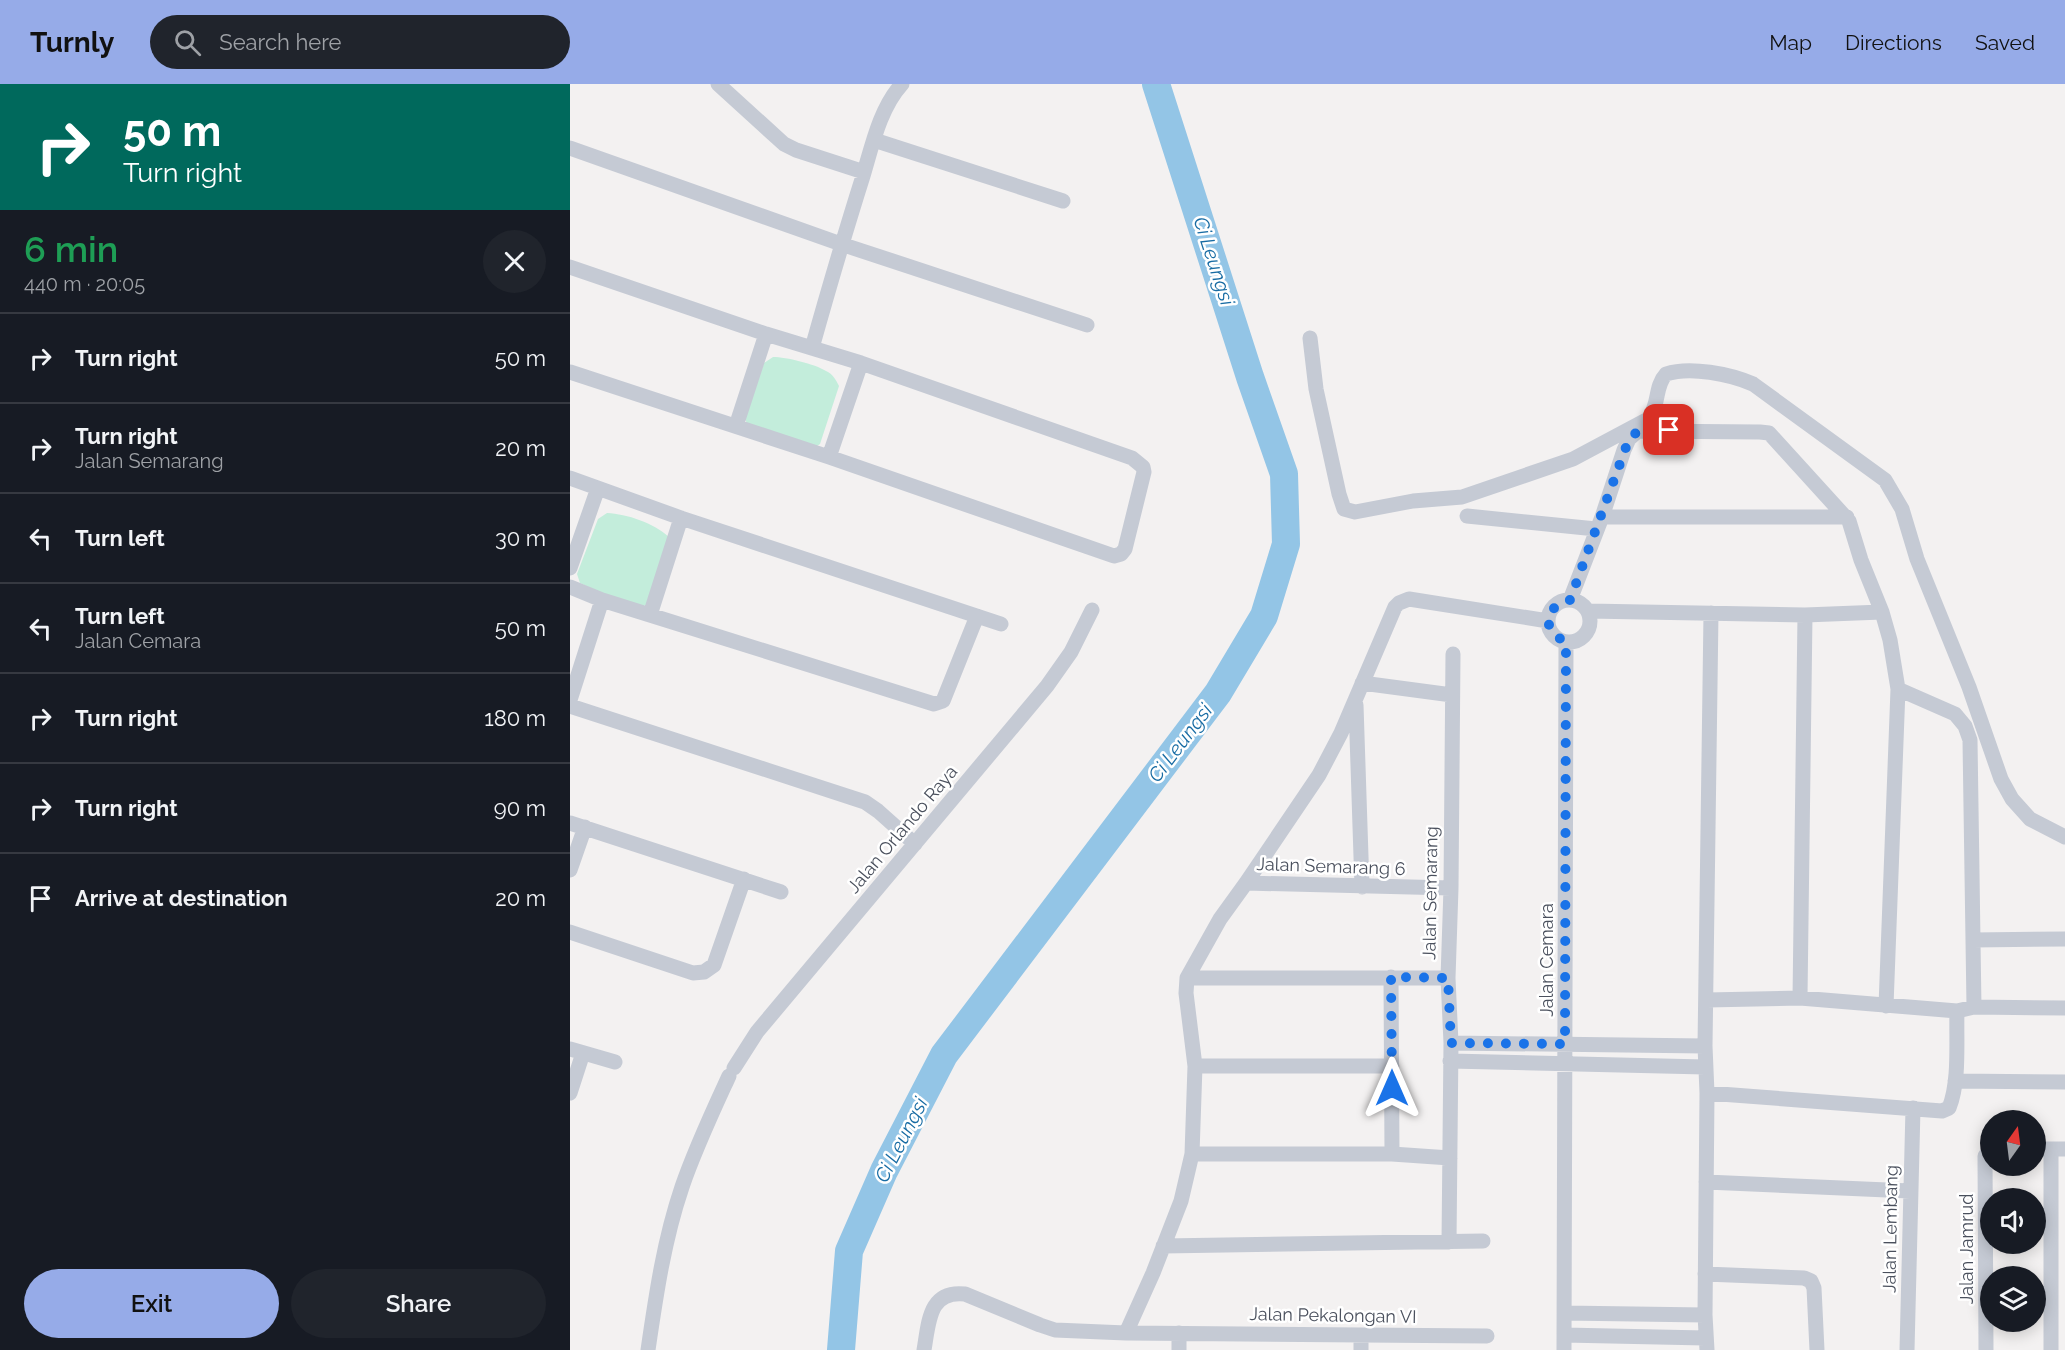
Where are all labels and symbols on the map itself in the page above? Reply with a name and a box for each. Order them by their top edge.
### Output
water label: Ci Leungsi [1188,214,1240,309]
pin [1643,404,1694,455]
water label: Ci Leungsi [1143,699,1218,787]
street label: Jalan Orlando Raya [843,761,961,897]
street label: Jalan Semarang [1418,826,1442,960]
street label: Jalan Semarang 6 [1256,853,1406,879]
street label: Jalan Cemara [1536,903,1557,1017]
position arrow [1360,1056,1424,1120]
water label: Ci Leungsi [869,1093,933,1186]
north arrow [1980,1110,2046,1176]
street label: Jalan Lembang [1878,1165,1902,1293]
street label: Jalan Jamrud [1956,1194,1977,1304]
street label: Jalan Pekalongan VI [1249,1303,1417,1327]

